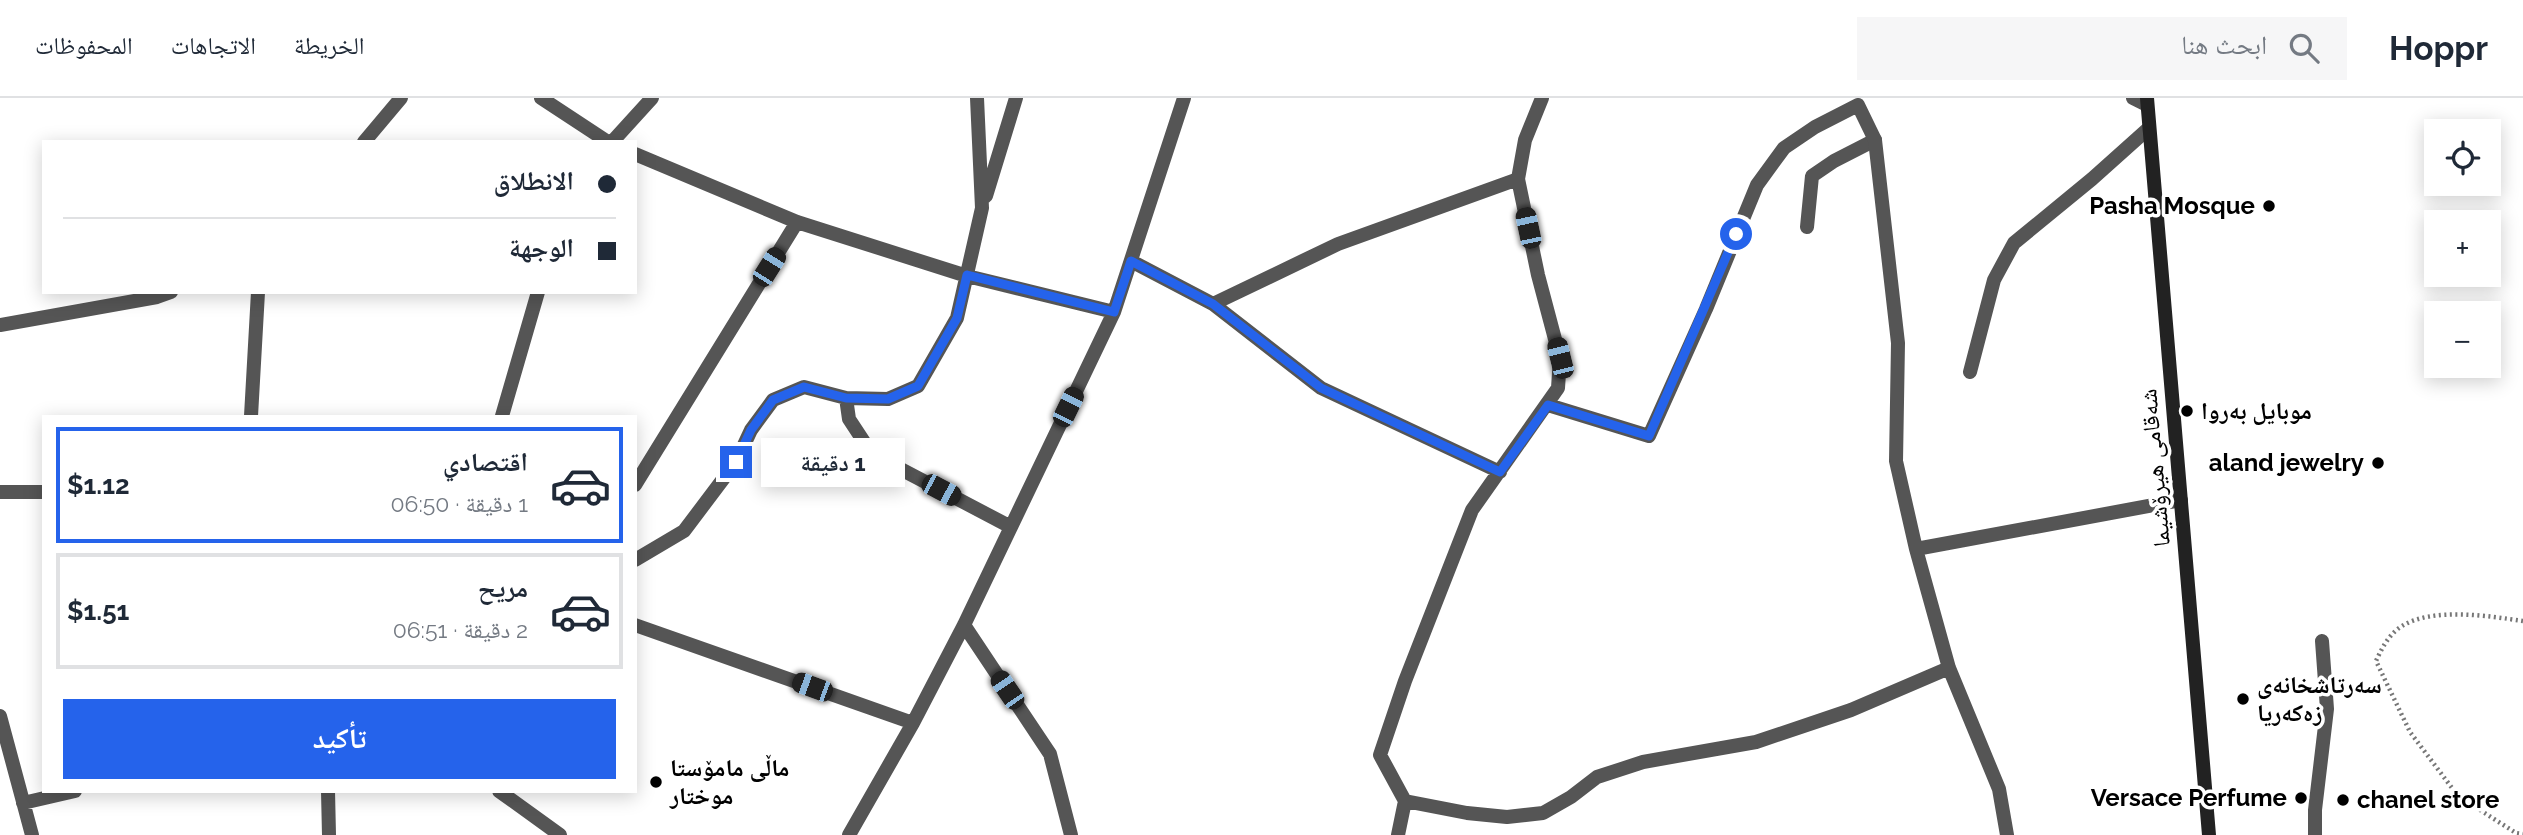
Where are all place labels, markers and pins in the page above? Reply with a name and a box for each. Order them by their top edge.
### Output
place label: Pasha Mosque [2089,191,2255,220]
marker: Pasha Mosque [2261,198,2277,214]
place label: موبایل بەروا [2201,396,2312,425]
marker: موبایل بەروا [2179,403,2195,419]
place label: aland jewelry [2209,448,2364,477]
marker: aland jewelry [2370,455,2386,471]
place label: سەرتاشخانەی زەكەریا [2257,670,2382,727]
marker: سەرتاشخانەی زەكەریا [2235,691,2251,707]
place label: ماڵى مامۆستا موختار [669,753,789,810]
marker: ماڵى مامۆستا موختار [648,774,664,790]
place label: Versace Perfume [2091,783,2287,812]
place label: chanel store [2357,785,2499,814]
marker: Versace Perfume [2293,790,2309,806]
marker: chanel store [2335,792,2351,808]

